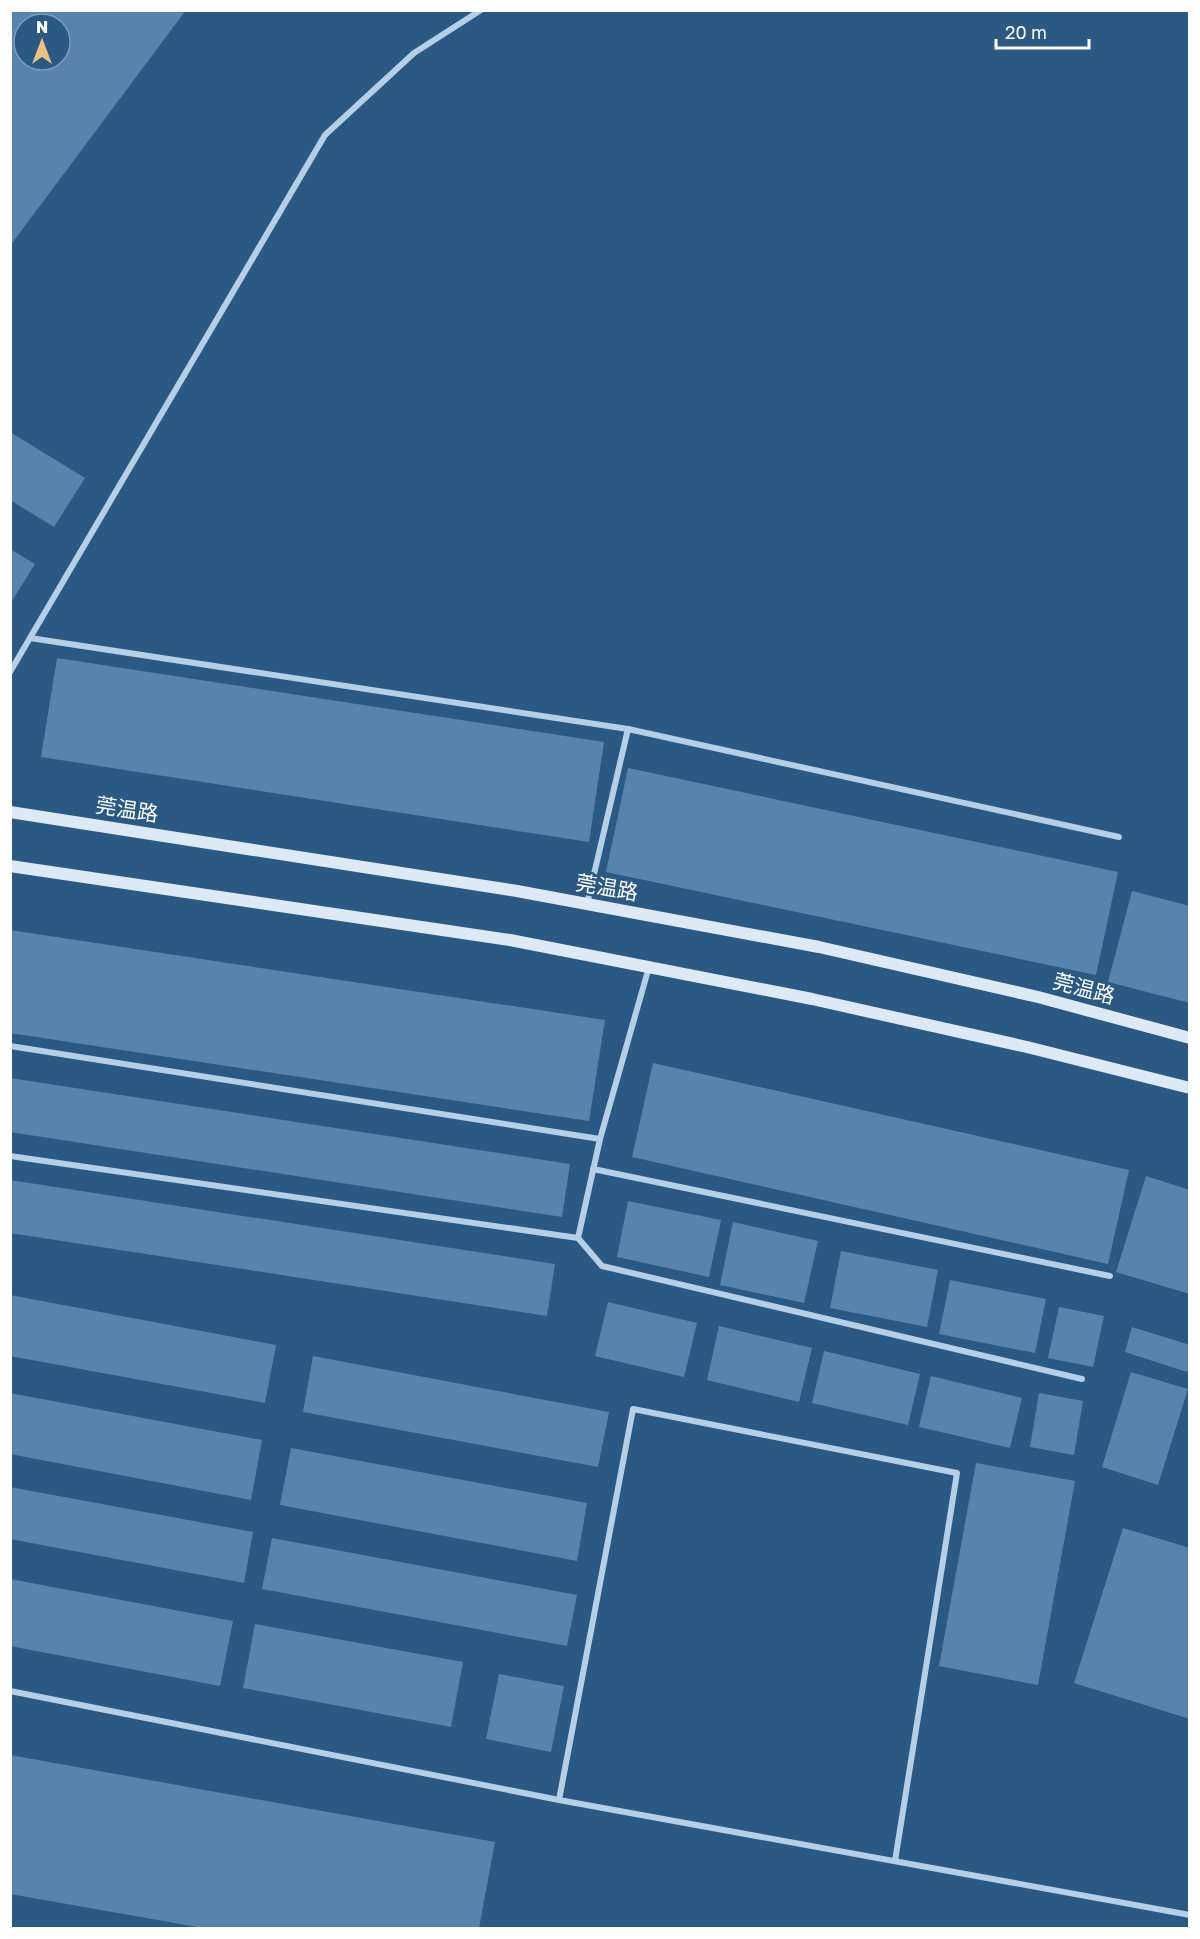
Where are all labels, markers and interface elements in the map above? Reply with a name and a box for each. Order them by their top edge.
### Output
north arrow [12,12,72,72]
scale bar [996,12,1089,50]
text: N [36,17,48,37]
text: 20 m [1005,21,1047,43]
street label: 莞温路 [94,791,160,827]
street label: 莞温路 [574,869,640,905]
street label: 莞温路 [1050,967,1118,1009]

